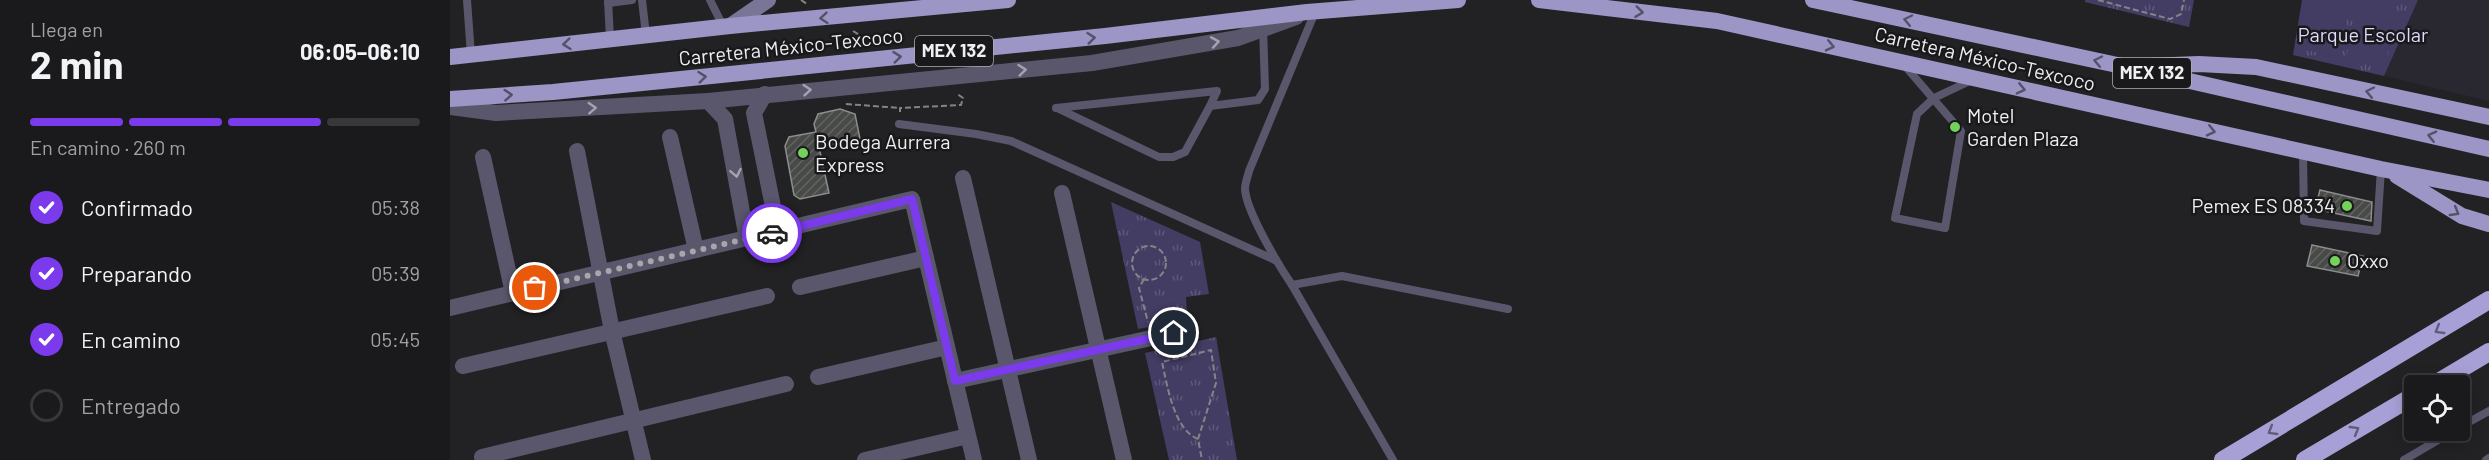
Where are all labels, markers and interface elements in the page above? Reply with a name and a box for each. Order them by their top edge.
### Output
one-way arrow [1634,5,1643,17]
one-way arrow [819,11,828,24]
one-way arrow [1903,14,1913,27]
text: Llega en [30,17,103,41]
street label: Carretera México-Texcoco [1873,21,2098,95]
street label: Carretera México-Texcoco [677,22,904,70]
park label: Parque Escolar [2298,22,2428,46]
one-way arrow [1086,32,1095,45]
road number: MEX 132 [915,36,993,66]
one-way arrow [1210,36,1220,49]
one-way arrow [563,37,572,50]
text: 06:05–06:10 [300,38,420,64]
one-way arrow [1825,39,1835,52]
text: 2 min [30,40,123,87]
one-way arrow [892,51,901,64]
one-way arrow [2094,55,2104,68]
road number: MEX 132 [2113,58,2191,88]
one-way arrow [1018,64,1027,77]
one-way arrow [698,71,707,84]
one-way arrow [2015,81,2025,94]
one-way arrow [803,84,812,97]
one-way arrow [2365,86,2375,99]
one-way arrow [504,89,513,102]
one-way arrow [588,101,597,114]
place label: Motel Garden Plaza [1967,103,2079,150]
marker: Motel Garden Plaza [1948,120,1962,134]
one-way arrow [2206,124,2216,137]
place label: Bodega Aurrera Express [815,129,950,176]
one-way arrow [2427,131,2437,144]
text: En camino · 260 m [30,135,186,159]
marker: Bodega Aurrera Express [796,146,810,160]
one-way arrow [729,168,741,178]
icon: check [30,191,63,224]
place label: Pemex ES 08334 [2191,193,2335,217]
text: Confirmado [81,194,193,220]
text: 05:38 [371,195,420,219]
marker: Pemex ES 08334 [2340,199,2354,213]
courier [742,203,802,263]
one-way arrow [2449,204,2459,216]
icon: car [756,217,789,250]
place label: Oxxo [2347,248,2389,272]
marker: Oxxo [2328,254,2342,268]
icon: check [30,257,63,290]
text: Preparando [81,260,192,286]
text: 05:39 [371,261,420,285]
pin [509,262,560,313]
icon: bag [518,271,551,304]
pin [1148,307,1199,358]
icon: home [1157,316,1190,349]
icon: check [30,323,63,356]
one-way arrow [2435,323,2445,335]
text: En camino [81,326,181,352]
text: 05:45 [370,327,420,351]
map controls [2404,375,2470,441]
button: locate [2404,375,2470,441]
text: Entregado [81,392,181,418]
one-way arrow [2268,423,2278,435]
one-way arrow [2349,426,2360,438]

